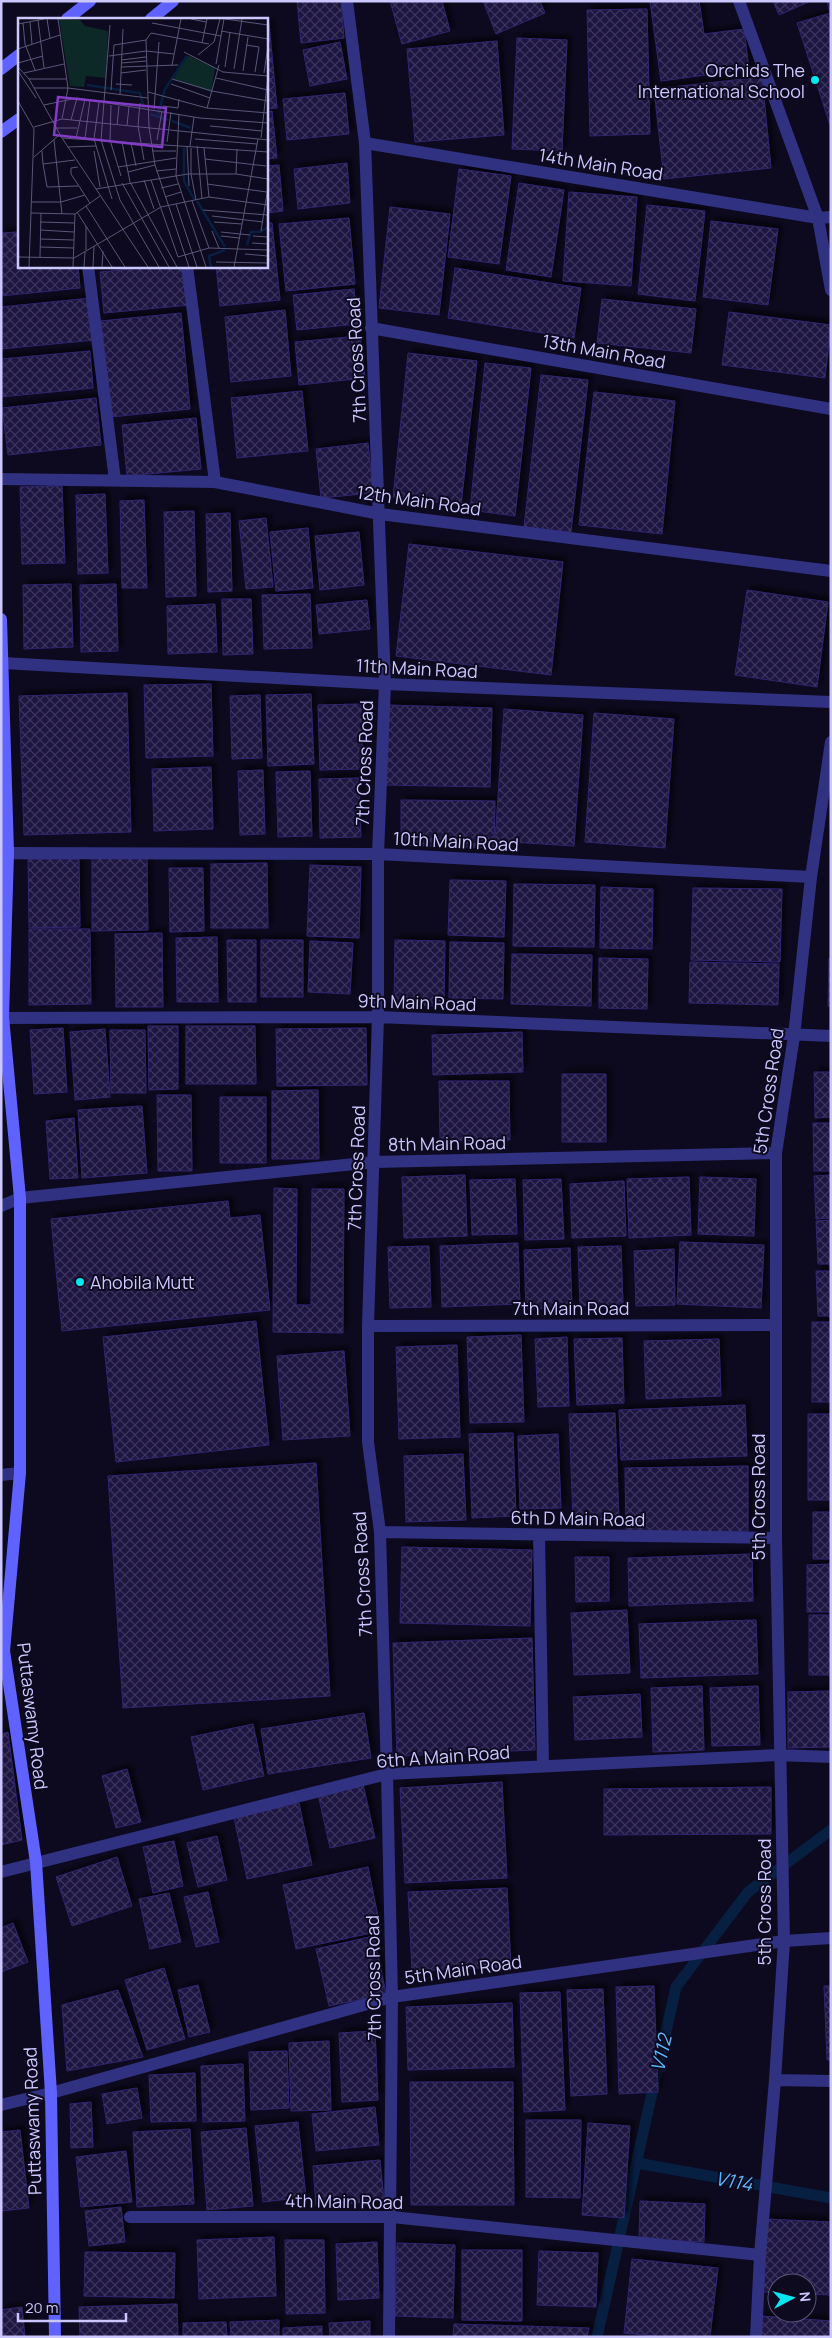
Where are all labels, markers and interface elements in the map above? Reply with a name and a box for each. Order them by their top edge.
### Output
inset map [18,18,268,268]
place label: Orchids The International School [638,58,805,103]
marker: Orchids The International School [809,74,821,86]
street label: 14th Main Road [537,142,665,186]
street label: 7th Cross Road [341,297,371,423]
street label: 13th Main Road [540,328,668,374]
street label: 12th Main Road [355,479,483,521]
street label: 11th Main Road [356,653,478,683]
street label: 7th Cross Road [350,700,378,826]
street label: 10th Main Road [393,826,519,856]
street label: 9th Main Road [357,988,477,1016]
street label: 5th Cross Road [747,1027,789,1155]
street label: 7th Cross Road [342,1105,370,1231]
street label: 8th Main Road [388,1130,506,1156]
place label: Ahobila Mutt [90,1270,195,1294]
marker: Ahobila Mutt [74,1276,86,1288]
street label: 7th Main Road [513,1296,629,1320]
street label: 5th Cross Road [746,1434,770,1560]
street label: 6th D Main Road [510,1505,646,1531]
street label: 7th Cross Road [347,1511,377,1637]
street label: Puttaswamy Road [12,1641,54,1791]
street label: 6th A Main Road [375,1739,511,1773]
street label: 5th Cross Road [752,1839,776,1965]
street label: 7th Cross Road [360,1915,386,2041]
street label: 5th Main Road [403,1949,523,1989]
water label: V112 [644,2030,678,2074]
street label: Puttaswamy Road [17,2047,47,2195]
water label: V114 [713,2165,755,2197]
street label: 4th Main Road [285,2188,403,2214]
north arrow [767,2273,817,2323]
scale bar [18,2290,125,2322]
text: N [795,2291,815,2303]
text: 20 m [25,2297,58,2318]

